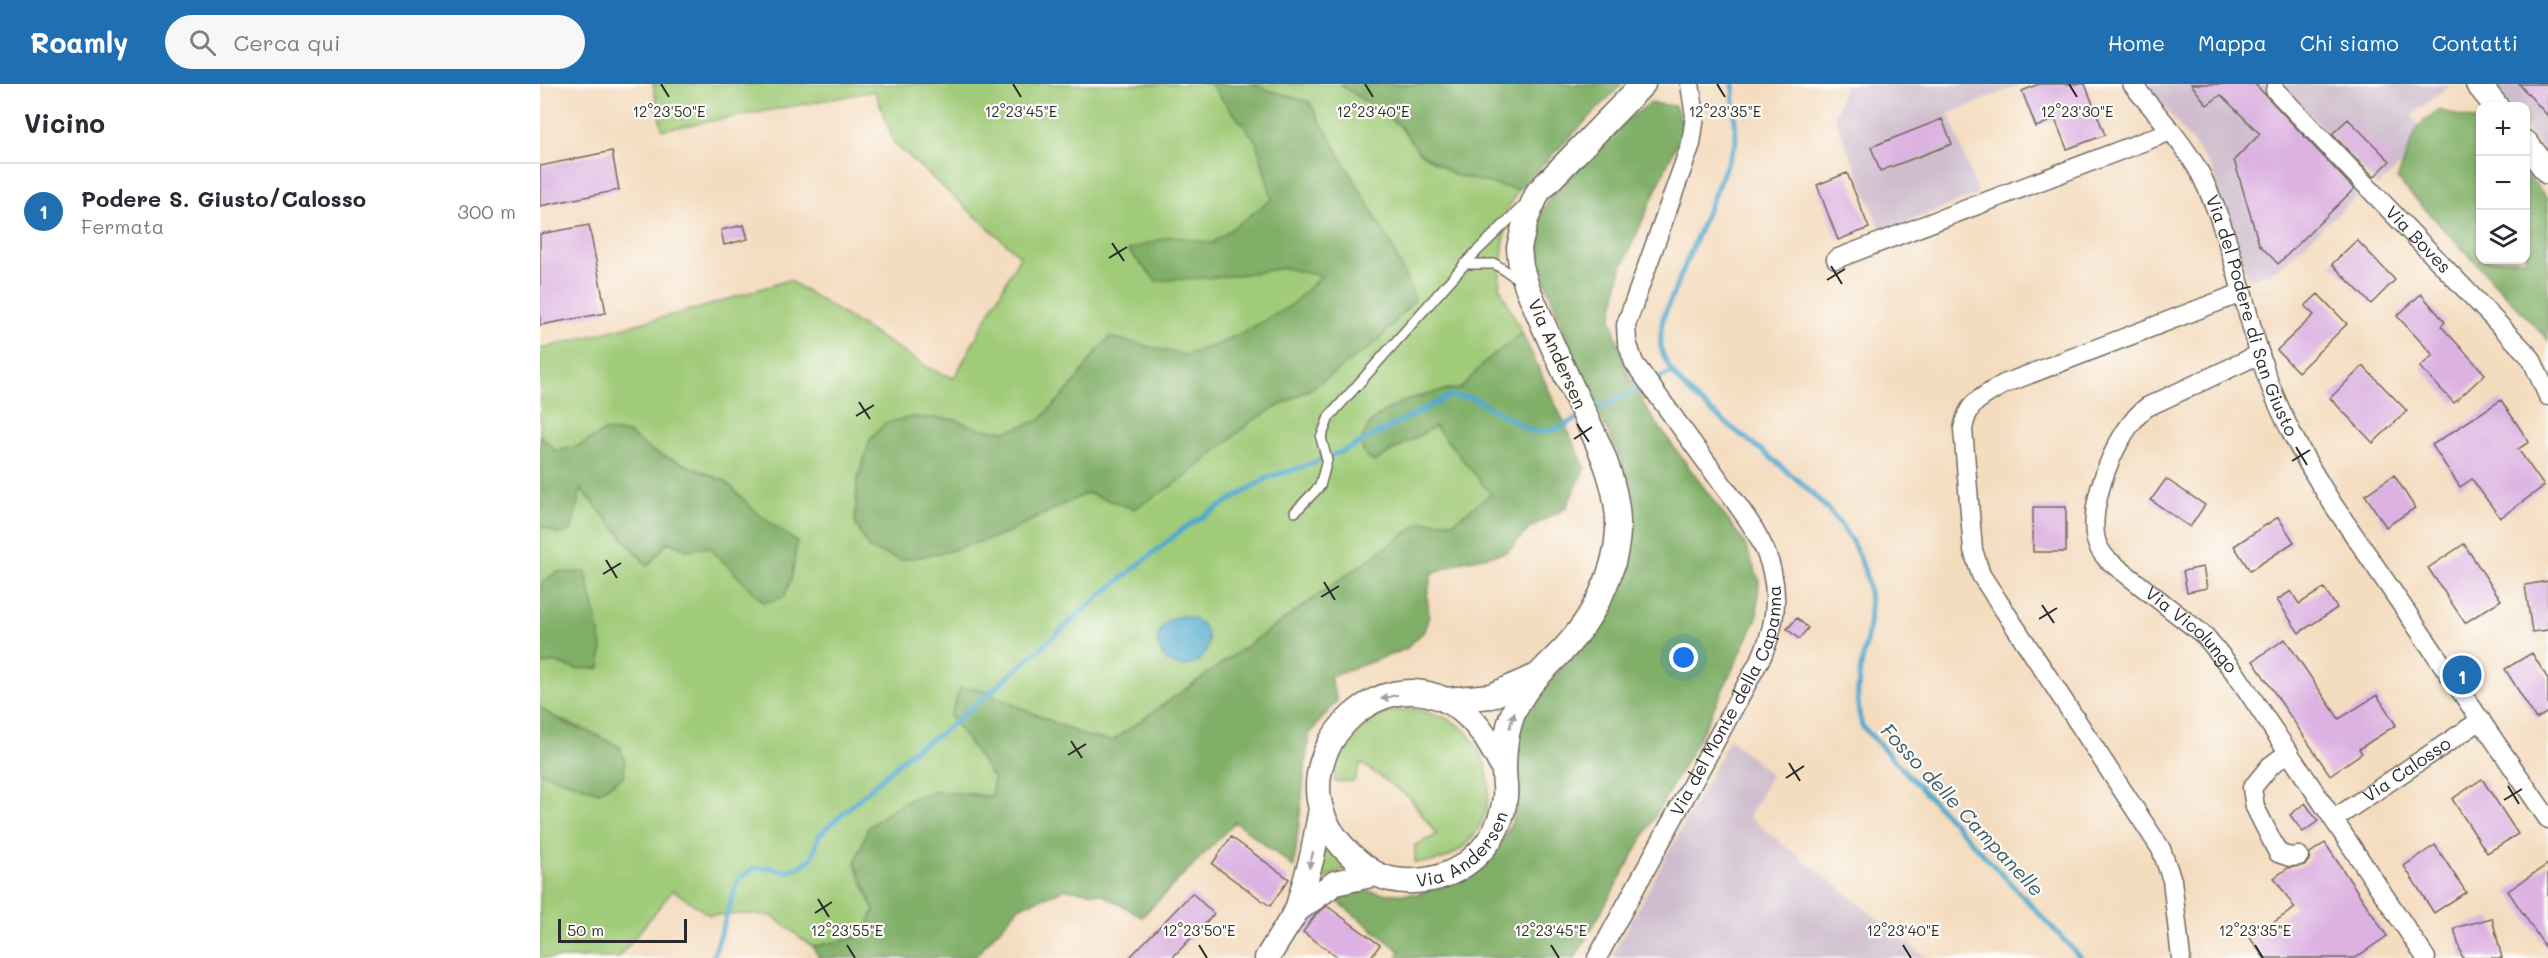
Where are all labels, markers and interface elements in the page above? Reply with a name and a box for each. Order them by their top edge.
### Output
search box [165,15,585,69]
text: Roamly [30,24,129,60]
icon: search [186,26,219,59]
text: Cerca qui [234,28,340,57]
text: Home [2108,29,2165,56]
text: Mappa [2198,29,2267,56]
text: Chi siamo [2300,29,2399,56]
text: Contatti [2432,29,2518,56]
text: 12°23'50"E [632,101,706,121]
text: 12°23'45"E [985,101,1058,121]
text: 12°23'40"E [1336,101,1410,121]
text: 12°23'35"E [1689,101,1762,121]
text: 12°23'30"E [2040,101,2114,121]
map controls [2476,102,2530,264]
button: + [2476,102,2530,156]
text: Vicino [24,106,105,140]
button: − [2476,156,2530,210]
text: Podere S. Giusto/Calosso [81,184,366,213]
street label: Via del Podere di San Giusto [2200,191,2304,440]
text: 1 [39,198,48,224]
text: 300 m [457,198,516,224]
street label: Via Boves [2381,200,2457,278]
button: layers [2476,210,2530,264]
text: Fermata [81,213,164,239]
street label: Via Andersen [1523,295,1593,412]
street label: Via Vicolungo [2141,581,2244,678]
street label: Via del Monte della Capanna [1664,585,1786,820]
your location [1669,643,1698,672]
pin: 1 [2442,652,2482,698]
one-way arrow [1380,693,1398,702]
one-way arrow [1507,711,1517,729]
water label: Fosso delle Campanelle [1875,717,2050,902]
street label: Via Calosso [2358,731,2456,807]
street label: Via Andersen [1415,808,1513,892]
one-way arrow [1305,851,1315,869]
scale bar [558,916,687,944]
text: 50 m [567,919,604,940]
text: 12°23'55"E [811,920,884,940]
text: 12°23'50"E [1162,920,1236,940]
text: 12°23'45"E [1515,920,1588,940]
text: 12°23'40"E [1866,920,1940,940]
text: 12°23'35"E [2219,920,2292,940]

